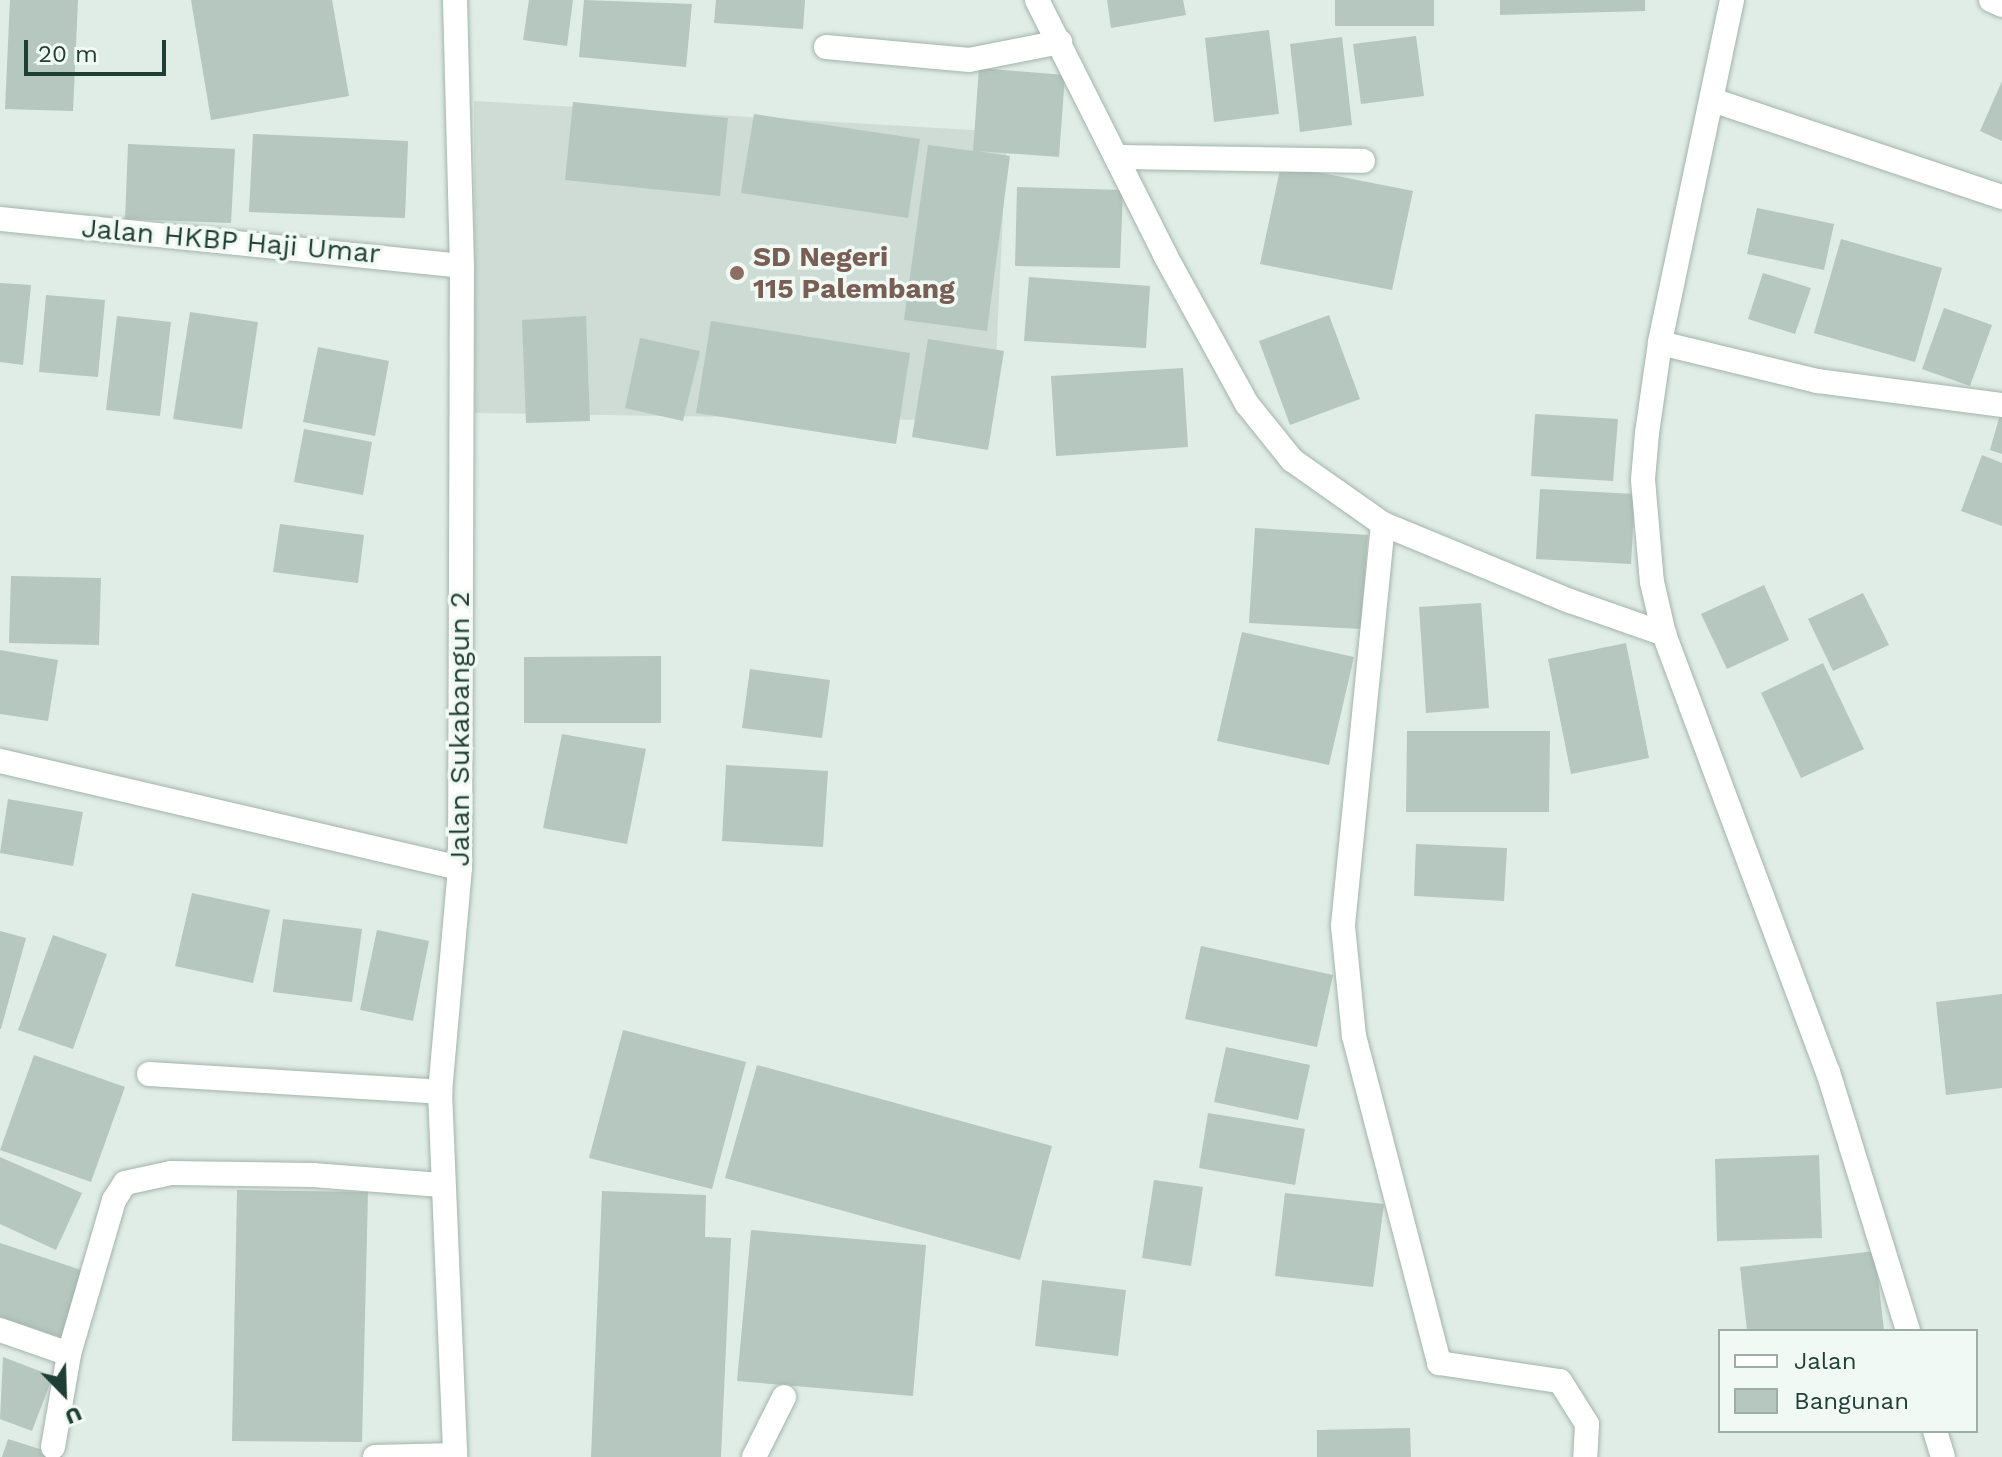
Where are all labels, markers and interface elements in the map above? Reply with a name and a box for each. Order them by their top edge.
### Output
scale bar [28,24,170,74]
text: 20 m [38,40,98,68]
street label: Jalan HKBP Haji Umar [80,211,382,271]
place label: SD Negeri 115 Palembang [753,240,955,306]
marker: SD Negeri 115 Palembang [728,264,746,282]
street label: Jalan Sukabangun 2 [443,591,477,867]
legend [1718,1329,1978,1433]
text: Jalan [1794,1347,1857,1375]
north arrow [24,1353,104,1433]
text: Bangunan [1794,1387,1909,1415]
text: U [61,1401,86,1430]

